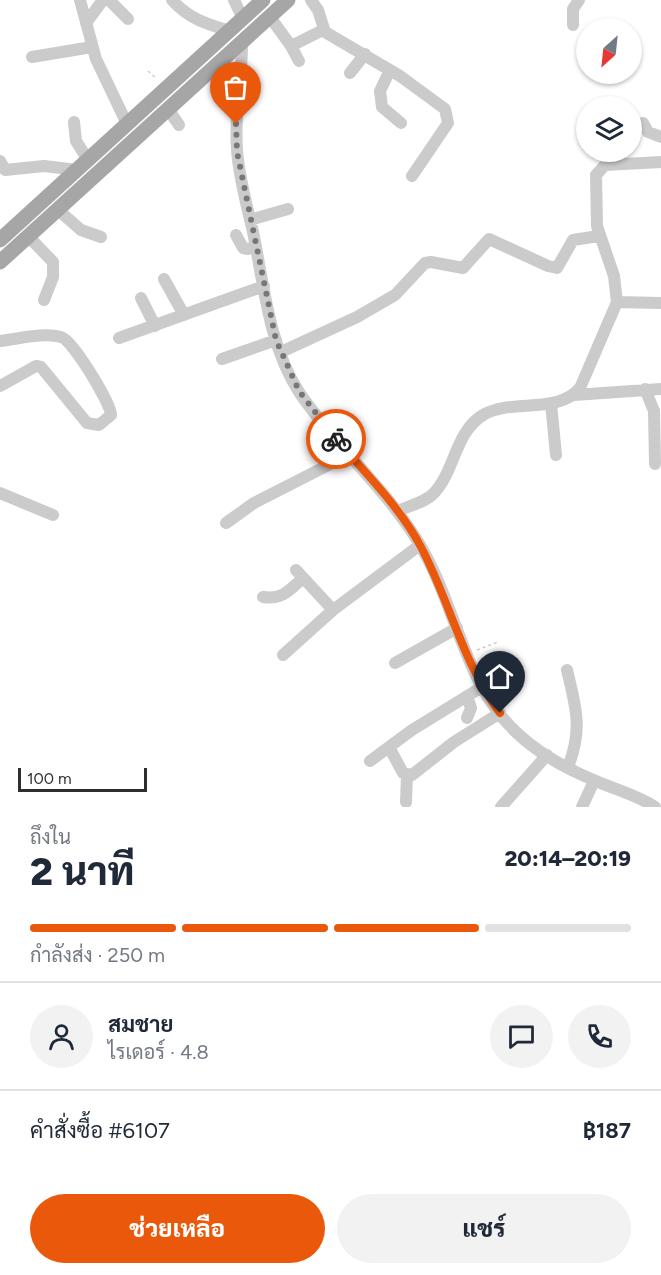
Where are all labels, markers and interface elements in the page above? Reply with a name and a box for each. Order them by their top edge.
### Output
north arrow [576,18,642,84]
map controls [576,18,642,162]
pin [210,62,261,124]
icon: bag [219,71,252,104]
button: layers [576,96,642,162]
courier [306,409,366,469]
icon: bike [320,423,353,456]
pin [474,651,525,713]
icon: home [483,660,516,693]
scale bar [18,765,147,792]
text: 100 m [27,769,72,788]
text: ถึงใน [30,825,71,849]
text: 20:14–20:19 [504,845,631,872]
text: 2 นาที [30,848,134,895]
text: กำลังส่ง · 250 m [30,943,165,967]
button: person [30,1005,93,1068]
button: chat [490,1005,553,1068]
button: phone [568,1005,631,1068]
text: สมชาย [108,1011,174,1038]
text: ไรเดอร์ · 4.8 [108,1040,209,1064]
text: คำสั่งซื้อ #6107 [30,1117,170,1144]
text: ฿187 [583,1117,631,1144]
button: ช่วยเหลือ [30,1194,325,1263]
button: แชร์ [337,1194,631,1263]

